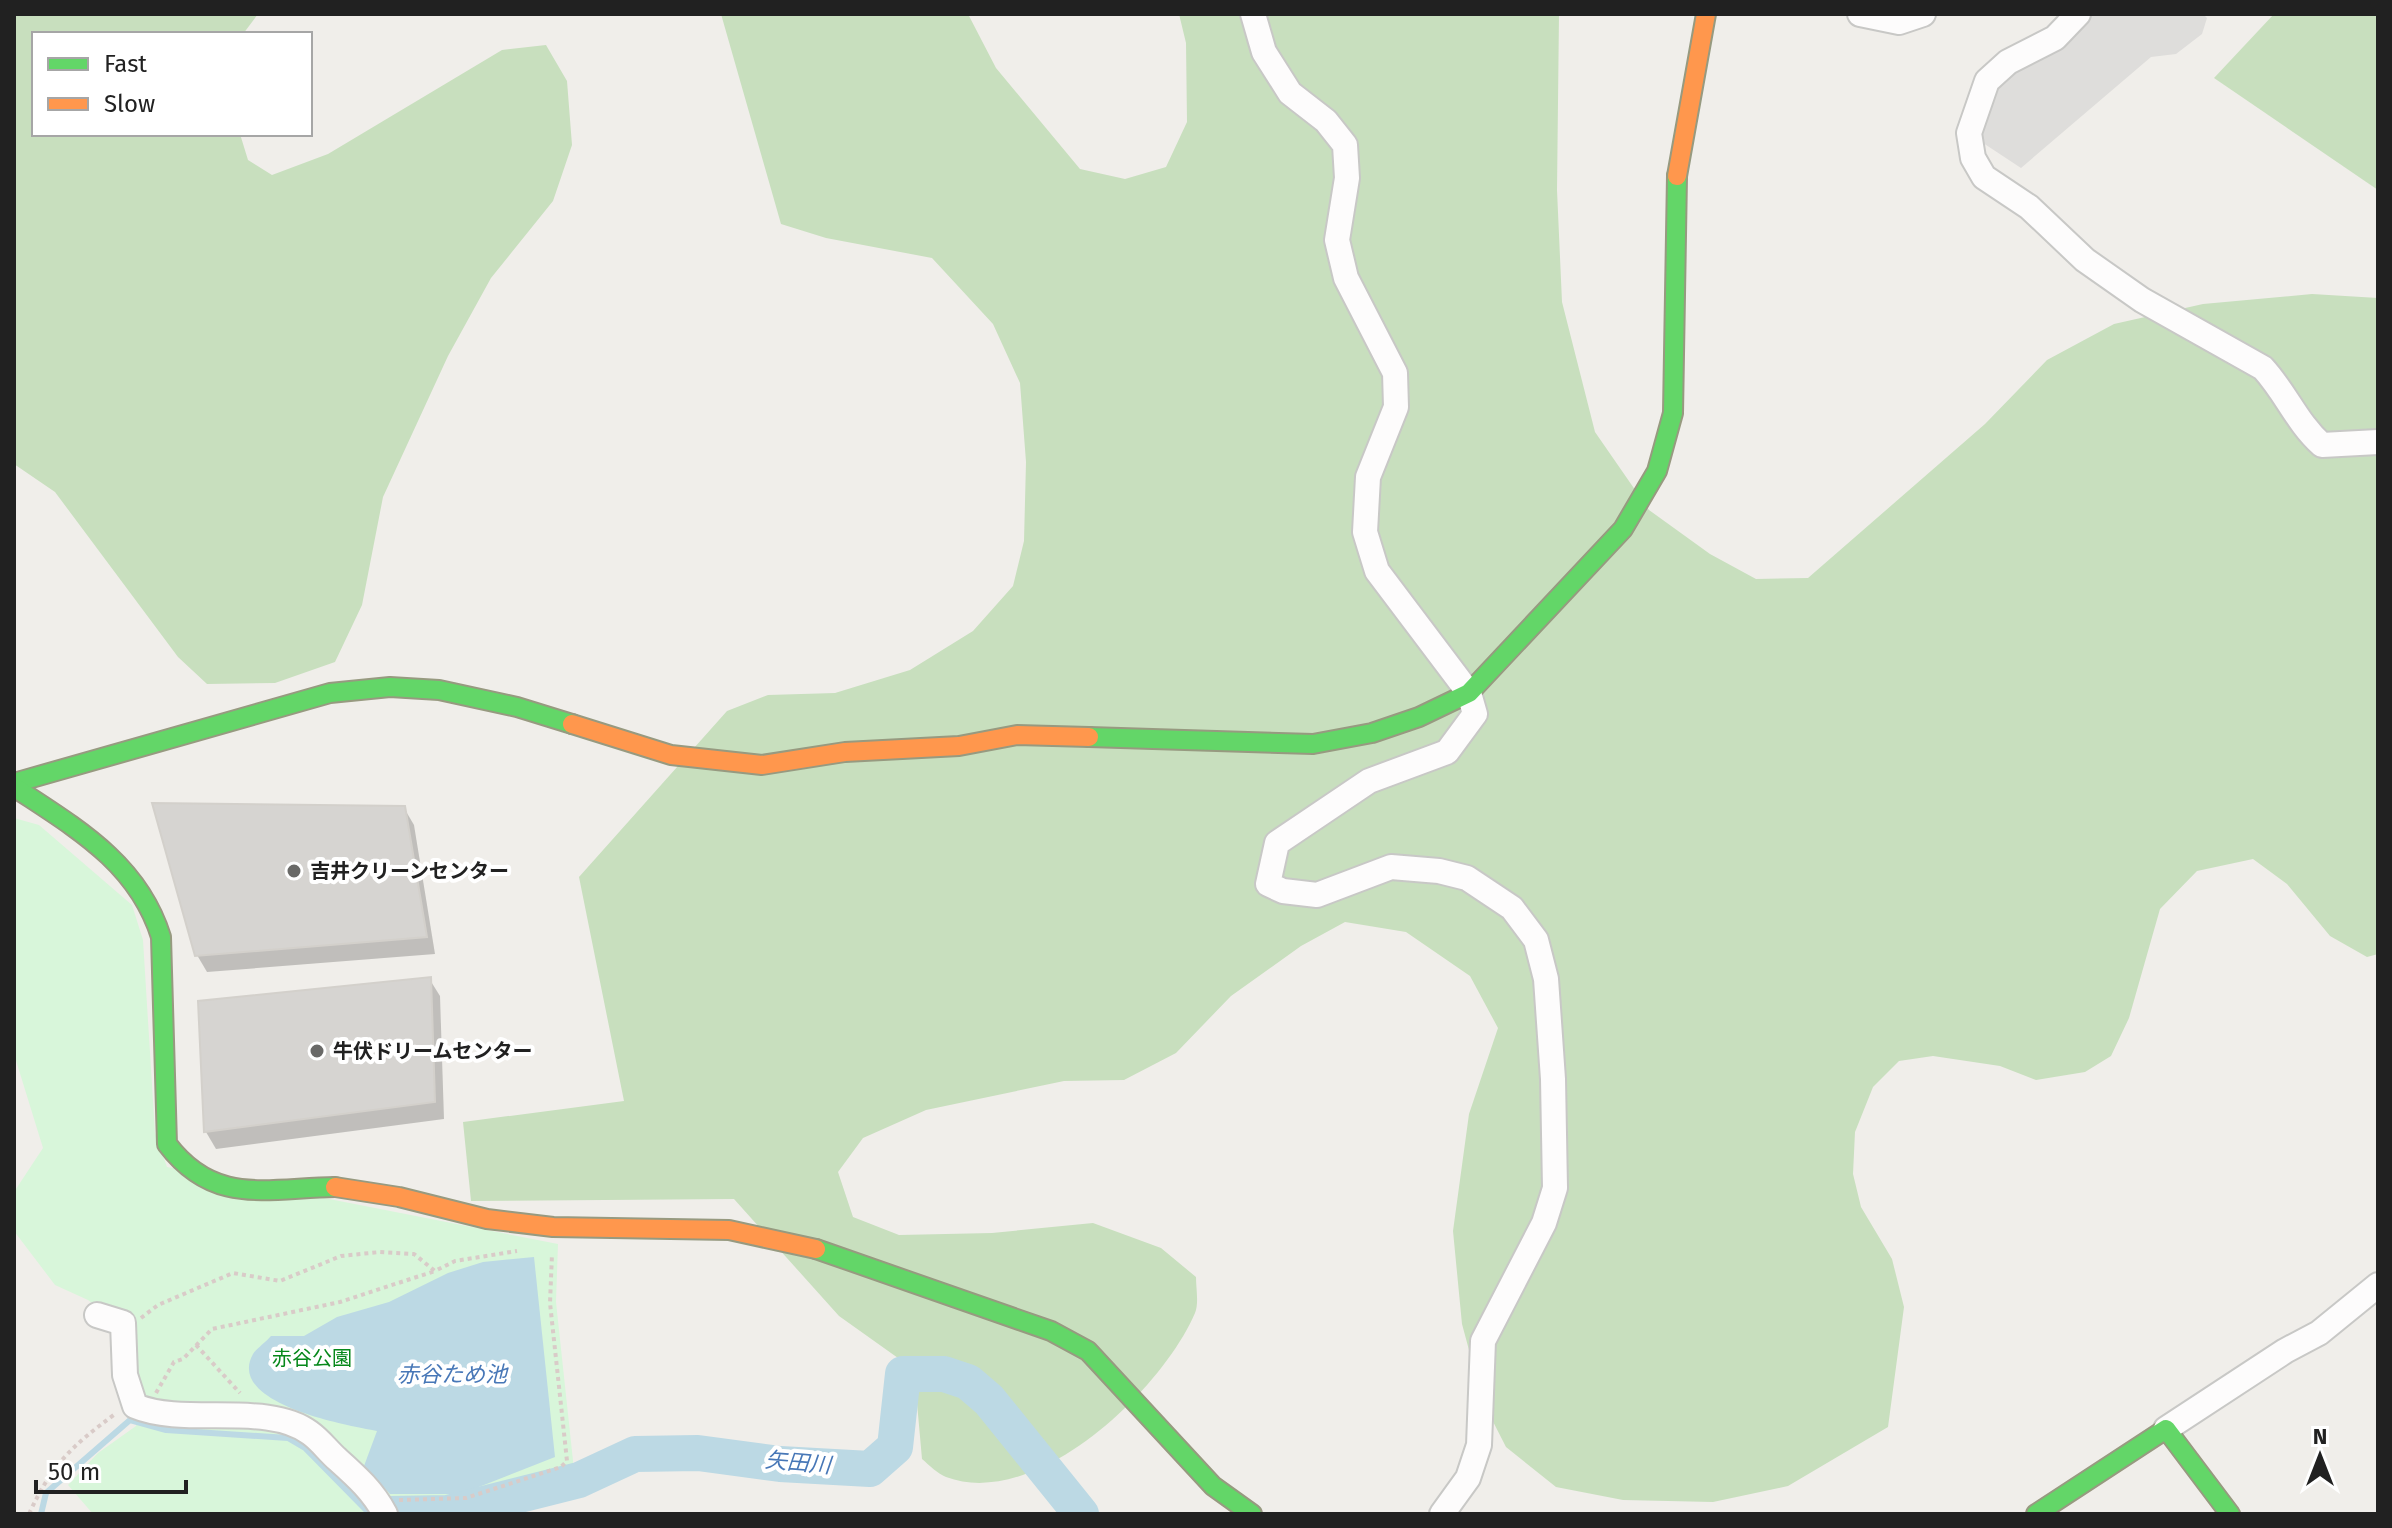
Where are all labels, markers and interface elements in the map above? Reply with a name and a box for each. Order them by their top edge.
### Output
legend [32,32,312,136]
text: Fast [104,50,147,78]
text: Slow [104,90,155,118]
place label: 吉井クリーンセンター [310,859,509,883]
marker: 吉井クリーンセンター [285,862,303,880]
place label: 牛伏ドリームセンター [333,1039,532,1063]
marker: 牛伏ドリームセンター [308,1042,326,1060]
park label: 赤谷公園 [272,1346,352,1370]
water label: 赤谷ため池 [397,1361,509,1388]
north arrow [2280,1416,2360,1496]
text: N [2313,1423,2327,1450]
scale bar [36,1444,186,1494]
water label: 矢田川 [764,1446,834,1479]
text: 50 m [48,1458,100,1486]

